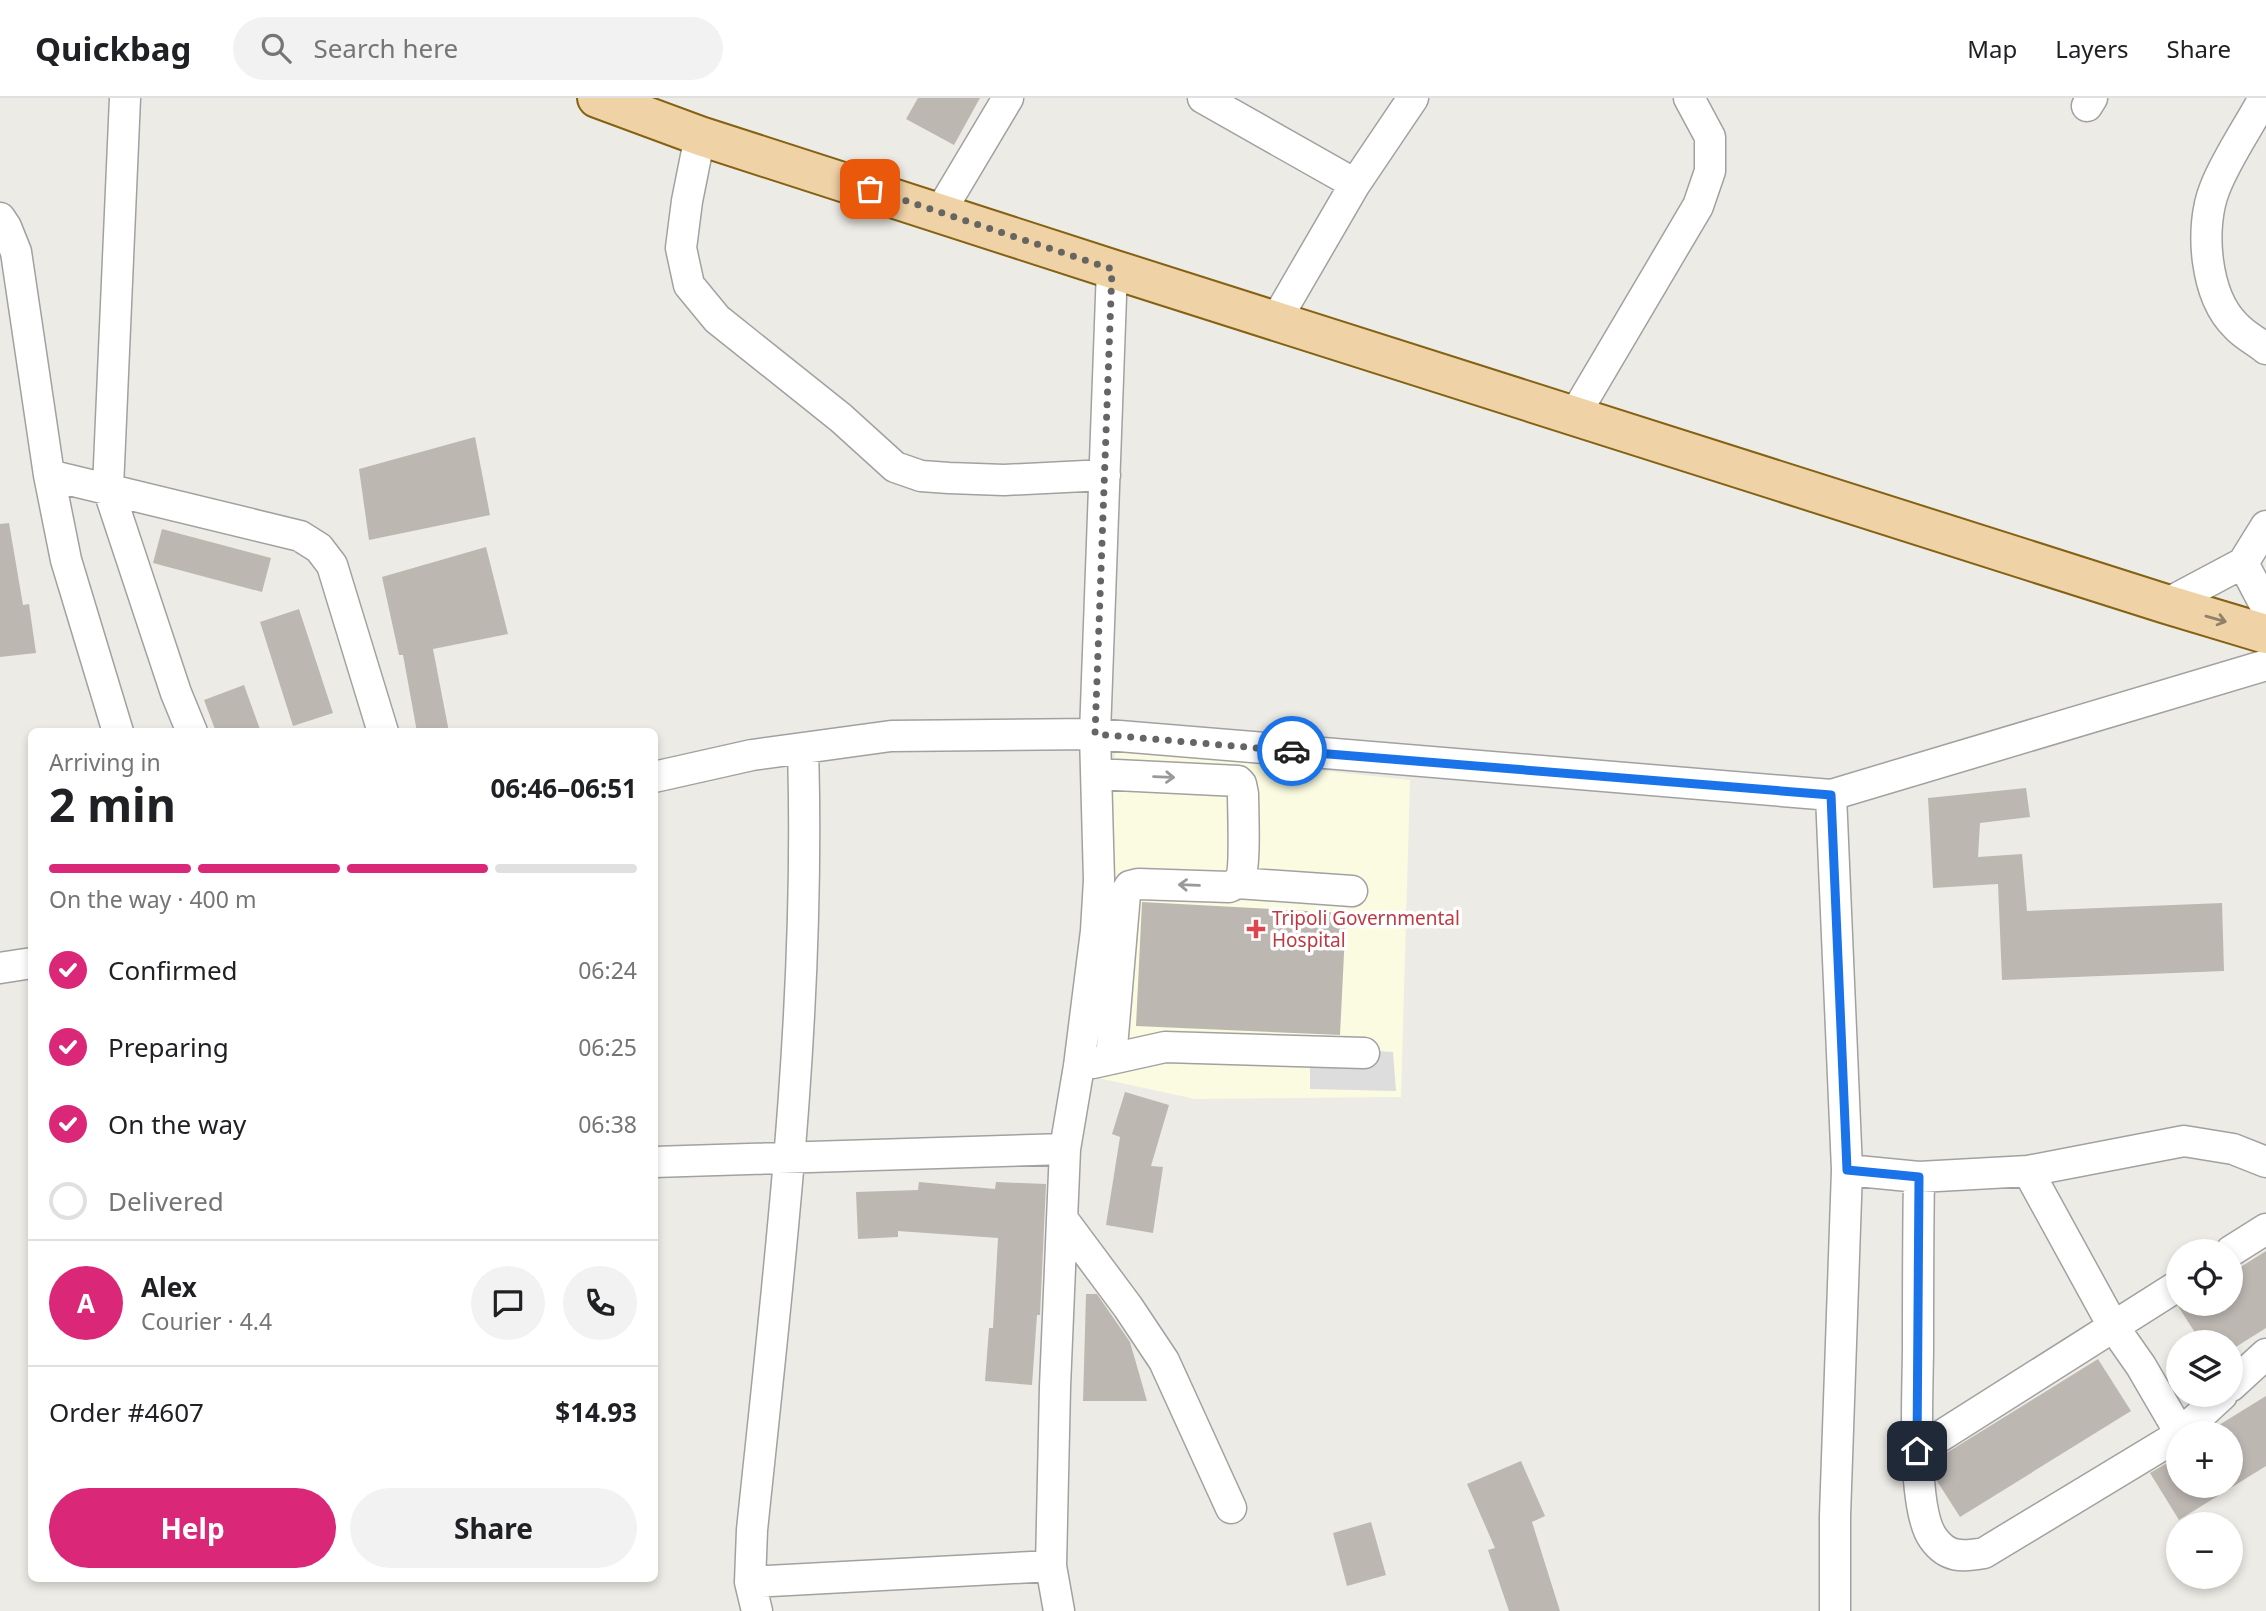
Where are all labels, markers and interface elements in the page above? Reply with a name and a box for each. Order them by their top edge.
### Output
search box [233,17,723,80]
text: Quickbag [35,26,191,71]
icon: search [257,29,295,67]
text: Search here [313,30,458,66]
text: Map [1967,32,2017,65]
text: Layers [2055,32,2129,65]
text: Share [2167,32,2231,65]
pin [840,159,900,219]
icon: bag [851,170,889,208]
one-way arrow [2205,613,2227,626]
courier [1257,716,1327,786]
icon: car [1273,732,1311,770]
text: Arriving in [49,746,161,778]
text: 06:46–06:51 [490,770,637,806]
one-way arrow [1153,770,1176,783]
text: 2 min [49,773,176,835]
one-way arrow [1178,879,1201,892]
text: On the way · 400 m [49,883,256,915]
place label: Tripoli Governmental Hospital [1272,905,1460,953]
marker: Tripoli Governmental Hospital [1246,919,1266,939]
icon: check [49,951,87,989]
text: Confirmed [108,952,238,988]
text: 06:24 [578,954,637,986]
icon: check [49,1028,87,1066]
text: Preparing [108,1029,229,1065]
text: 06:25 [578,1031,637,1063]
icon: check [49,1105,87,1143]
text: On the way [108,1106,246,1142]
text: 06:38 [578,1108,637,1140]
text: Delivered [108,1183,224,1219]
map controls [2166,1239,2243,1589]
button: locate [2166,1239,2243,1316]
button: chat [471,1266,545,1340]
button: phone [563,1266,637,1340]
text: Alex [141,1269,197,1305]
text: A [77,1285,95,1321]
text: Courier · 4.4 [141,1305,272,1337]
button: layers [2166,1330,2243,1407]
text: Order #4607 [49,1394,204,1430]
text: $14.93 [555,1394,637,1430]
pin [1887,1421,1947,1481]
button: + [2166,1421,2243,1498]
icon: home [1898,1432,1936,1470]
button: Help [49,1488,336,1568]
button: Share [350,1488,637,1568]
button: − [2166,1512,2243,1589]

